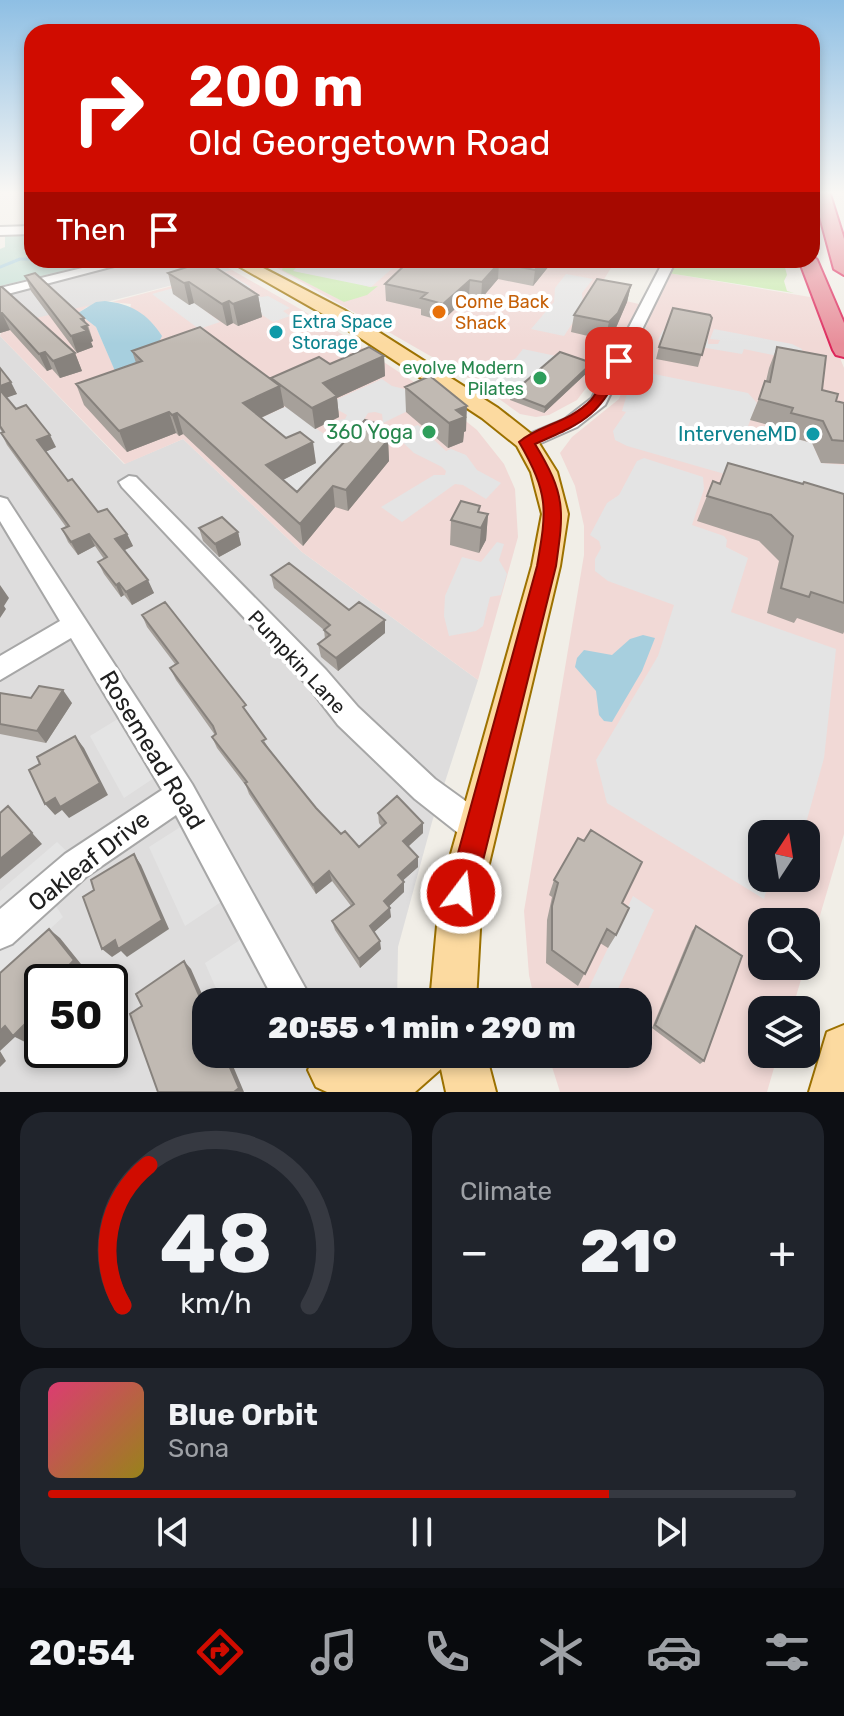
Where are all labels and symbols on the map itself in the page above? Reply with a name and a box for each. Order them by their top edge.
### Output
place label: Come Back Shack [455,291,550,334]
marker: Come Back Shack [430,303,448,321]
place label: Extra Space Storage [292,311,393,354]
marker: Extra Space Storage [267,323,285,341]
pin [585,327,653,395]
place label: evolve Modern Pilates [403,357,524,400]
marker: evolve Modern Pilates [531,369,549,387]
place label: 360 Yoga [326,420,413,444]
place label: InterveneMD [678,422,797,446]
marker: 360 Yoga [420,423,438,441]
marker: InterveneMD [804,425,822,443]
street label: Pumpkin Lane [243,605,351,719]
street label: Rosemead Road [94,666,210,834]
street label: Oakleaf Drive [23,805,155,917]
north arrow [748,820,820,892]
position arrow [419,851,503,935]
speed limit sign: 50 [24,964,128,1068]

